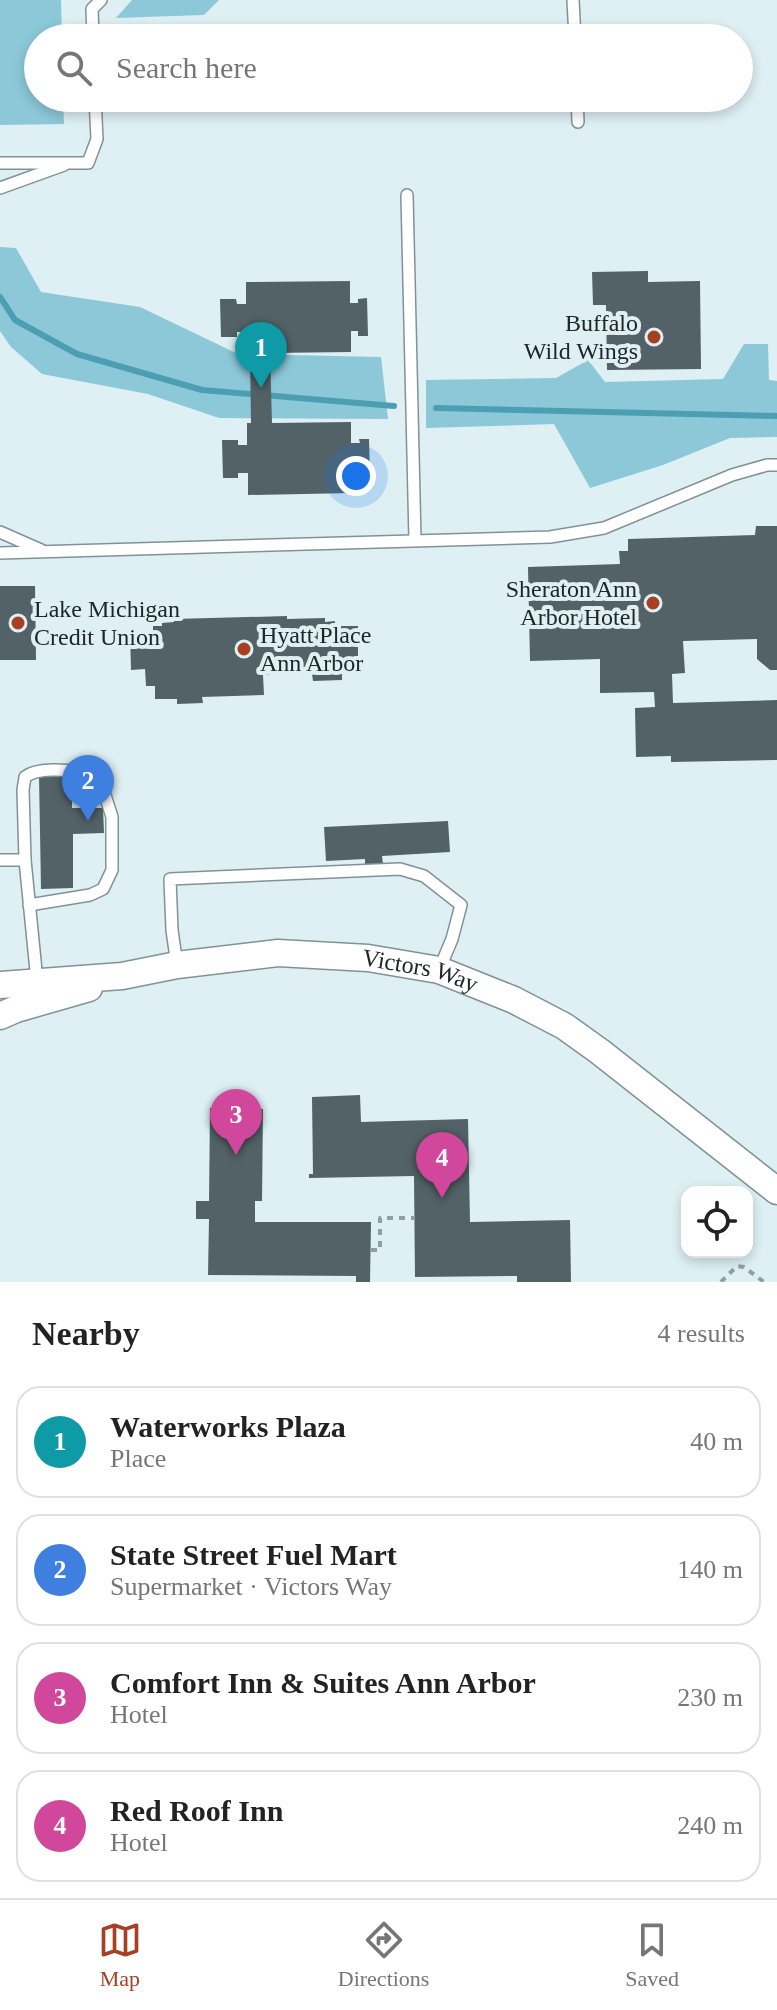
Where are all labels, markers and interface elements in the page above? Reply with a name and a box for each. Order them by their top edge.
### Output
search box [24,24,753,112]
icon: search [52,46,96,90]
text: Search here [116,51,257,84]
place label: Buffalo Wild Wings [524,310,638,364]
pin: 1 [235,322,287,388]
marker: Buffalo Wild Wings [645,328,663,346]
your location [336,456,376,496]
place label: Sheraton Ann Arbor Hotel [506,576,637,630]
marker: Sheraton Ann Arbor Hotel [644,594,662,612]
place label: Lake Michigan Credit Union [34,596,180,650]
marker: Lake Michigan Credit Union [9,614,27,632]
place label: Hyatt Place Ann Arbor [260,622,371,676]
marker: Hyatt Place Ann Arbor [235,640,253,658]
pin: 2 [62,755,114,821]
street label: Victors Way [361,944,482,997]
pin: 3 [210,1089,262,1155]
pin: 4 [416,1132,468,1198]
map controls [681,1186,753,1258]
button: locate [681,1186,753,1258]
text: Nearby [32,1315,140,1352]
text: 4 results [658,1319,745,1348]
text: Waterworks Plaza [110,1410,346,1443]
text: 1 [54,1427,67,1456]
text: 40 m [690,1427,743,1456]
text: Place [110,1444,166,1473]
text: State Street Fuel Mart [110,1538,397,1571]
text: 2 [54,1555,67,1584]
text: 140 m [677,1555,743,1584]
text: Supermarket · Victors Way [110,1572,392,1601]
text: Comfort Inn & Suites Ann Arbor [110,1666,536,1699]
text: 3 [54,1683,67,1712]
text: 230 m [677,1683,743,1712]
text: Hotel [110,1700,168,1729]
text: Red Roof Inn [110,1794,283,1827]
text: 4 [54,1811,67,1840]
text: 240 m [677,1811,743,1840]
text: Hotel [110,1828,168,1857]
tab: Map [98,1918,142,1992]
tab: Directions [338,1918,429,1992]
tab: Saved [625,1918,679,1992]

